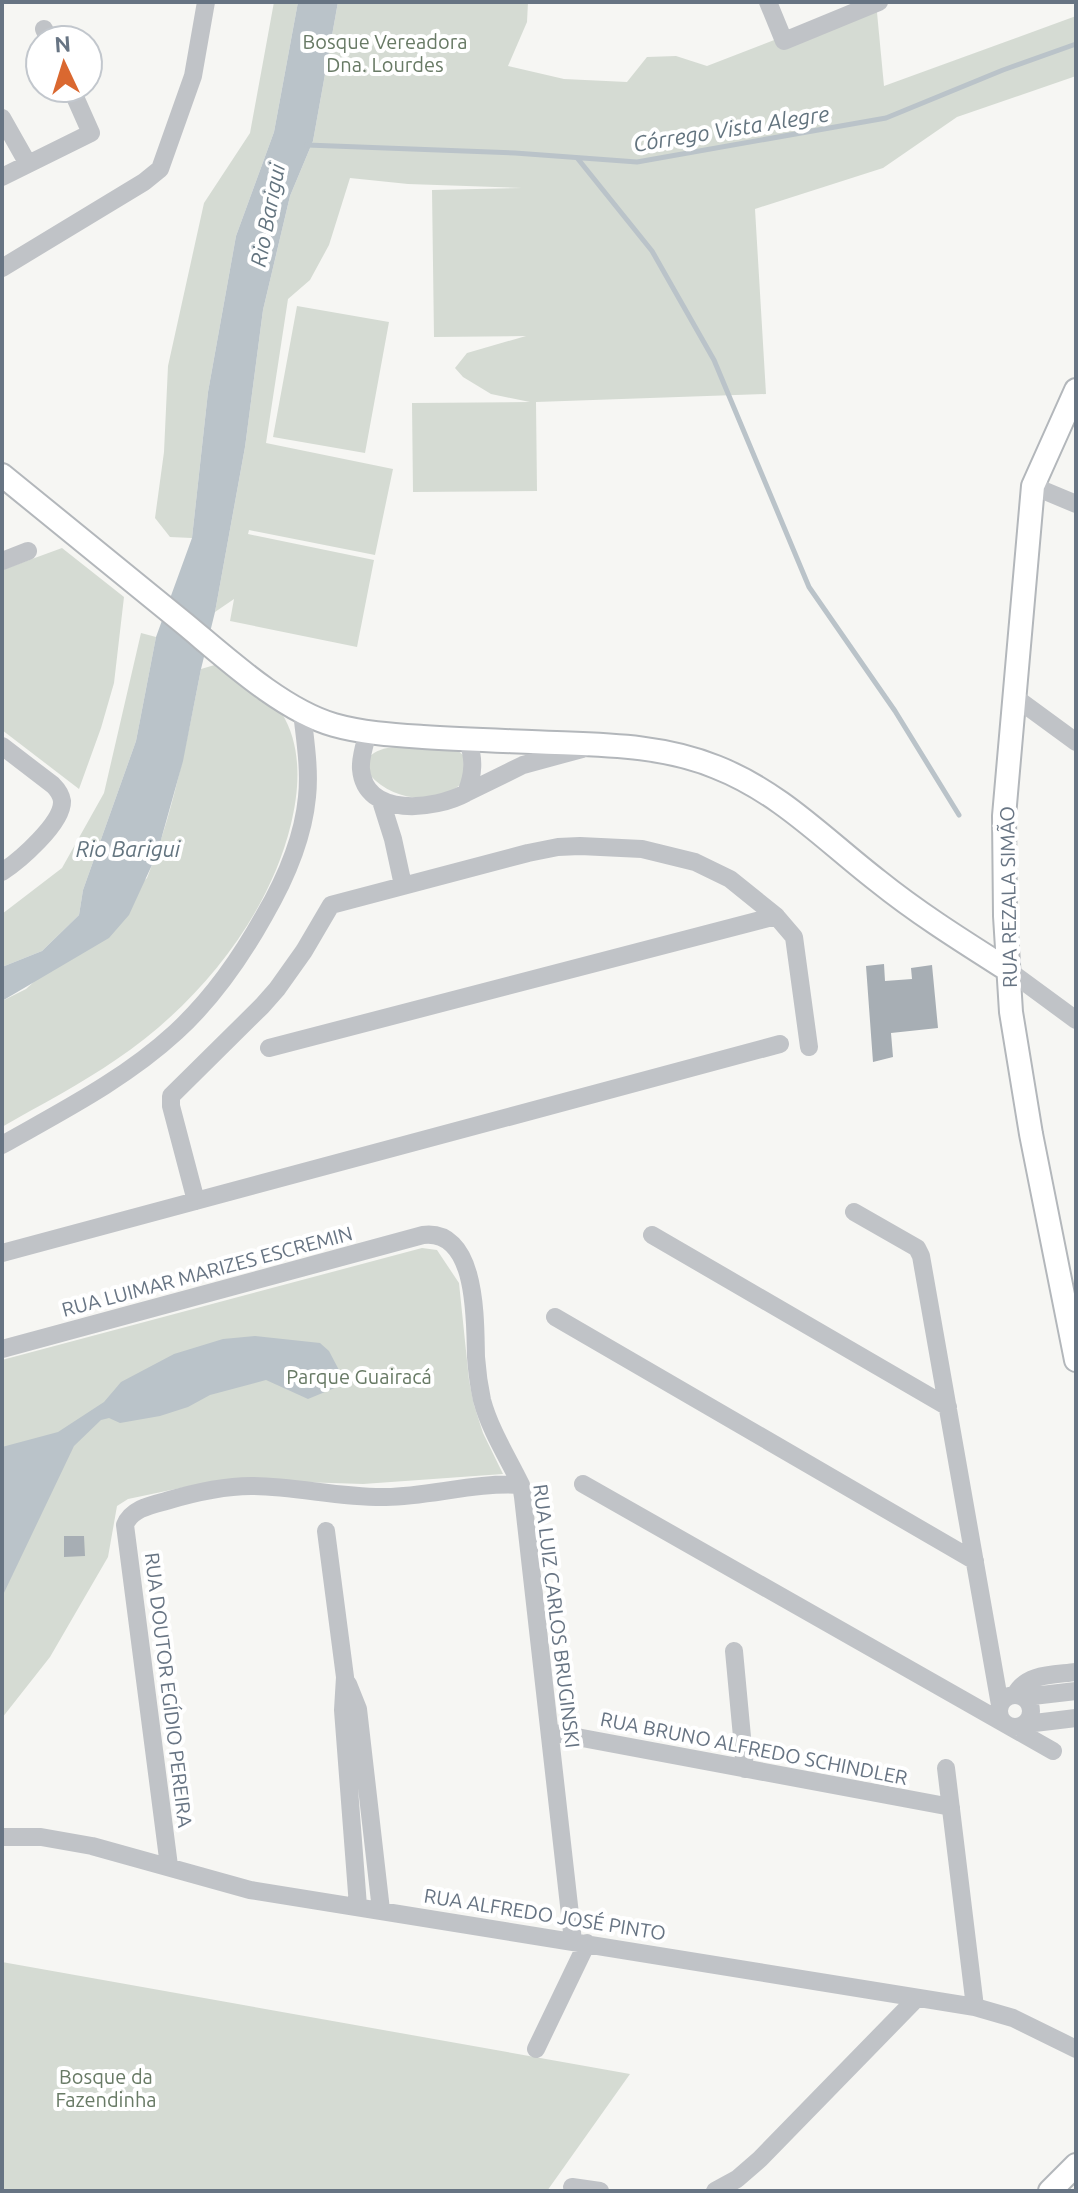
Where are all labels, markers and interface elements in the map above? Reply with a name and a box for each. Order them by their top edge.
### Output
north arrow [24,24,104,104]
park label: Bosque Vereadora Dna. Lourdes [303,30,467,76]
text: N [54,31,72,57]
water label: Córrego Vista Alegre [631,100,831,156]
water label: Rio Barigui [245,160,290,269]
street label: RUA REZALA SIMÃO [995,806,1021,988]
water label: Rio Barigui [76,836,182,861]
street label: RUA LUIMAR MARIZES ESCREMIN [59,1221,355,1321]
park label: Parque Guairacá [286,1365,432,1388]
street label: RUA LUIZ CARLOS BRUGINSKI [529,1483,585,1749]
street label: RUA DOUTOR EGÍDIO PEREIRA [141,1551,197,1829]
street label: RUA BRUNO ALFREDO SCHINDLER [598,1707,910,1789]
street label: RUA ALFREDO JOSÉ PINTO [422,1884,668,1944]
park label: Bosque da Fazendinha [55,2065,157,2111]

